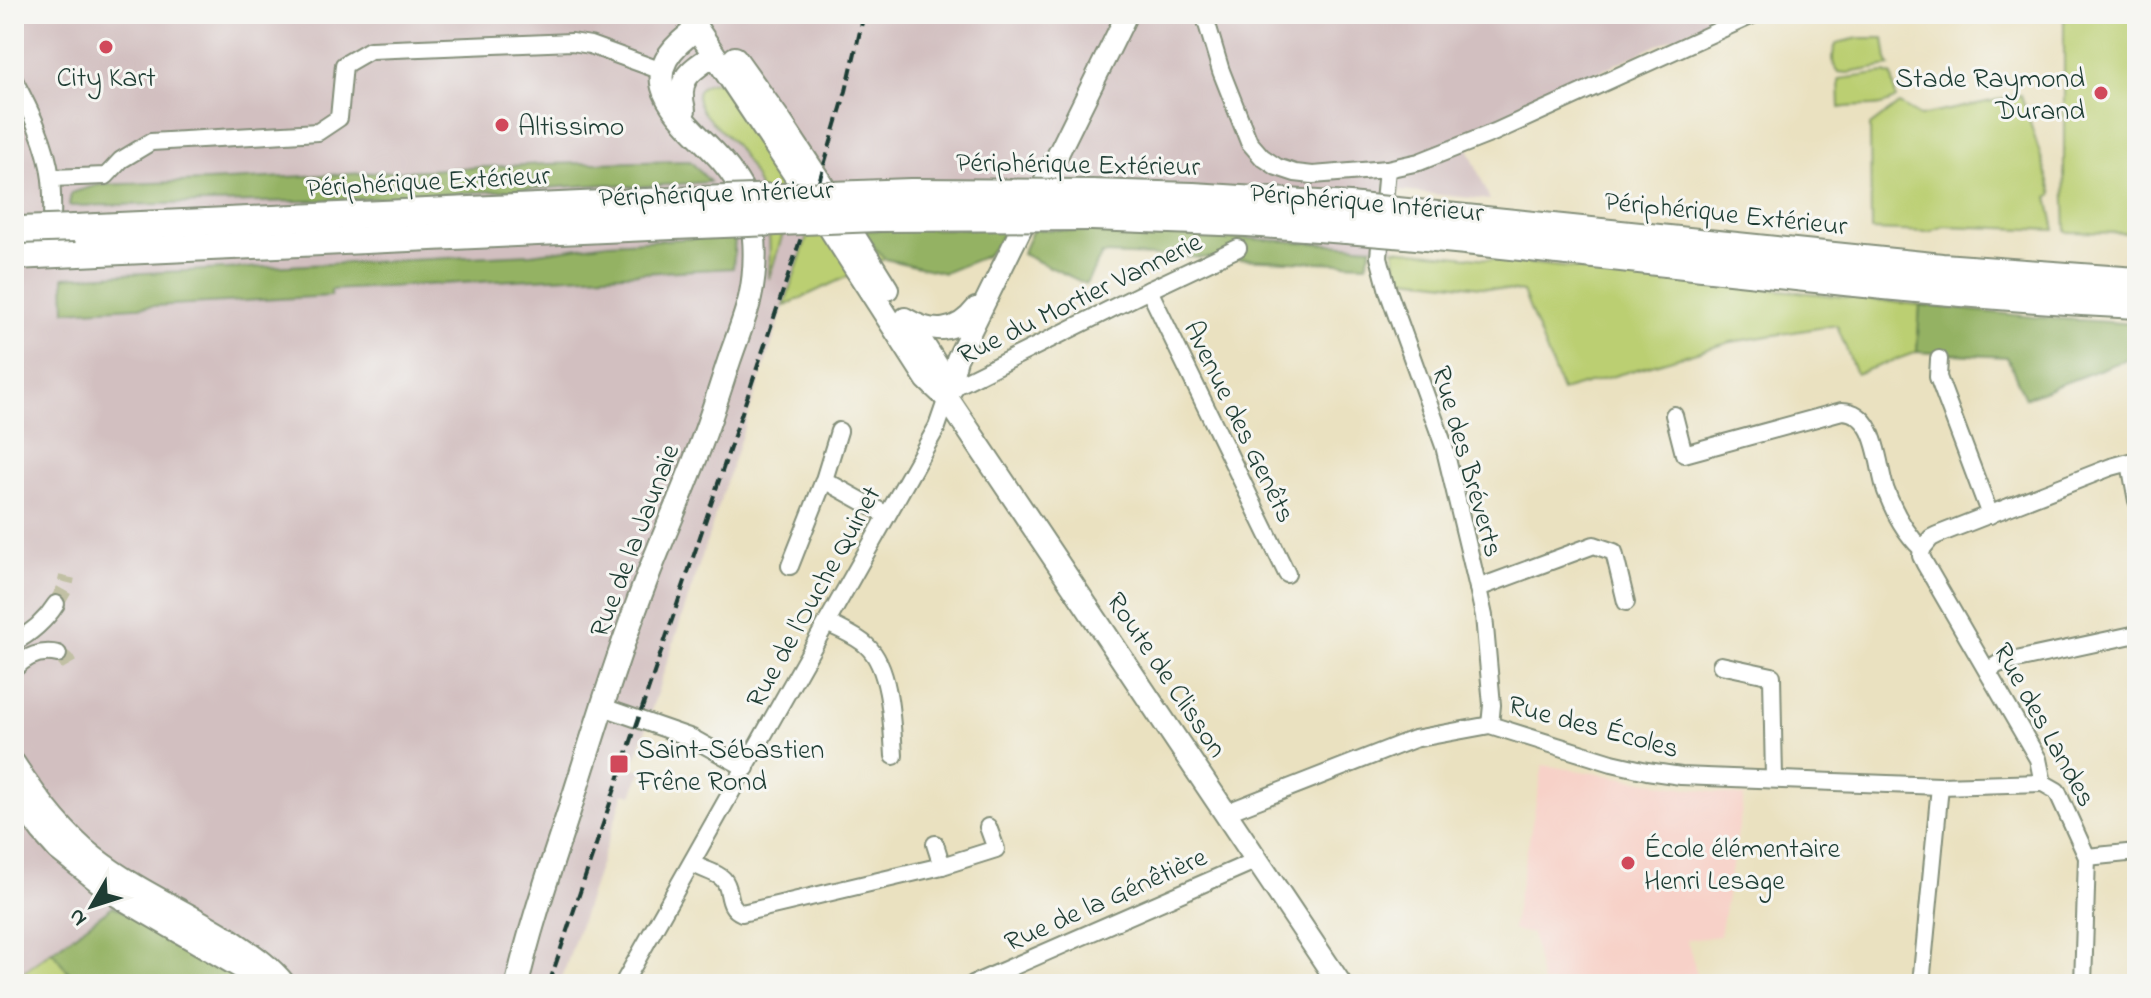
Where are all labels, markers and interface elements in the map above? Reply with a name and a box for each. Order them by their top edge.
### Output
marker: City Kart [97,38,115,56]
place label: City Kart [56,59,156,100]
place label: Stade Raymond Durand [1895,60,2085,133]
marker: Stade Raymond Durand [2092,84,2110,102]
place label: Altissimo [518,108,624,149]
marker: Altissimo [493,116,511,134]
street label: Périphérique Extérieur [955,144,1201,189]
street label: Périphérique Extérieur [305,157,552,210]
street label: Périphérique Intérieur [598,171,835,220]
street label: Périphérique Intérieur [1248,174,1486,235]
street label: Périphérique Extérieur [1602,182,1850,249]
street label: Rue du Mortier Vannerie [951,223,1210,377]
street label: Avenue des Genêts [1171,315,1305,531]
street label: Rue des Bréverts [1419,362,1513,562]
street label: Rue de la Jaunaie [581,438,692,644]
street label: Rue de l'Ouche Quinet [737,479,893,716]
street label: Route de Clisson [1094,585,1236,767]
street label: Rue des Landes [1981,636,2105,815]
street label: Rue des Écoles [1503,686,1683,771]
place label: Saint-Sébastien Frêne Rond [636,731,824,804]
marker: Saint-Sébastien Frêne Rond [608,753,630,775]
place label: École élémentaire Henri Lesage [1644,830,1840,903]
street label: Rue de la Génêtière [999,838,1215,964]
marker: École élémentaire Henri Lesage [1619,854,1637,872]
north arrow [52,866,132,946]
text: N [62,901,96,933]

